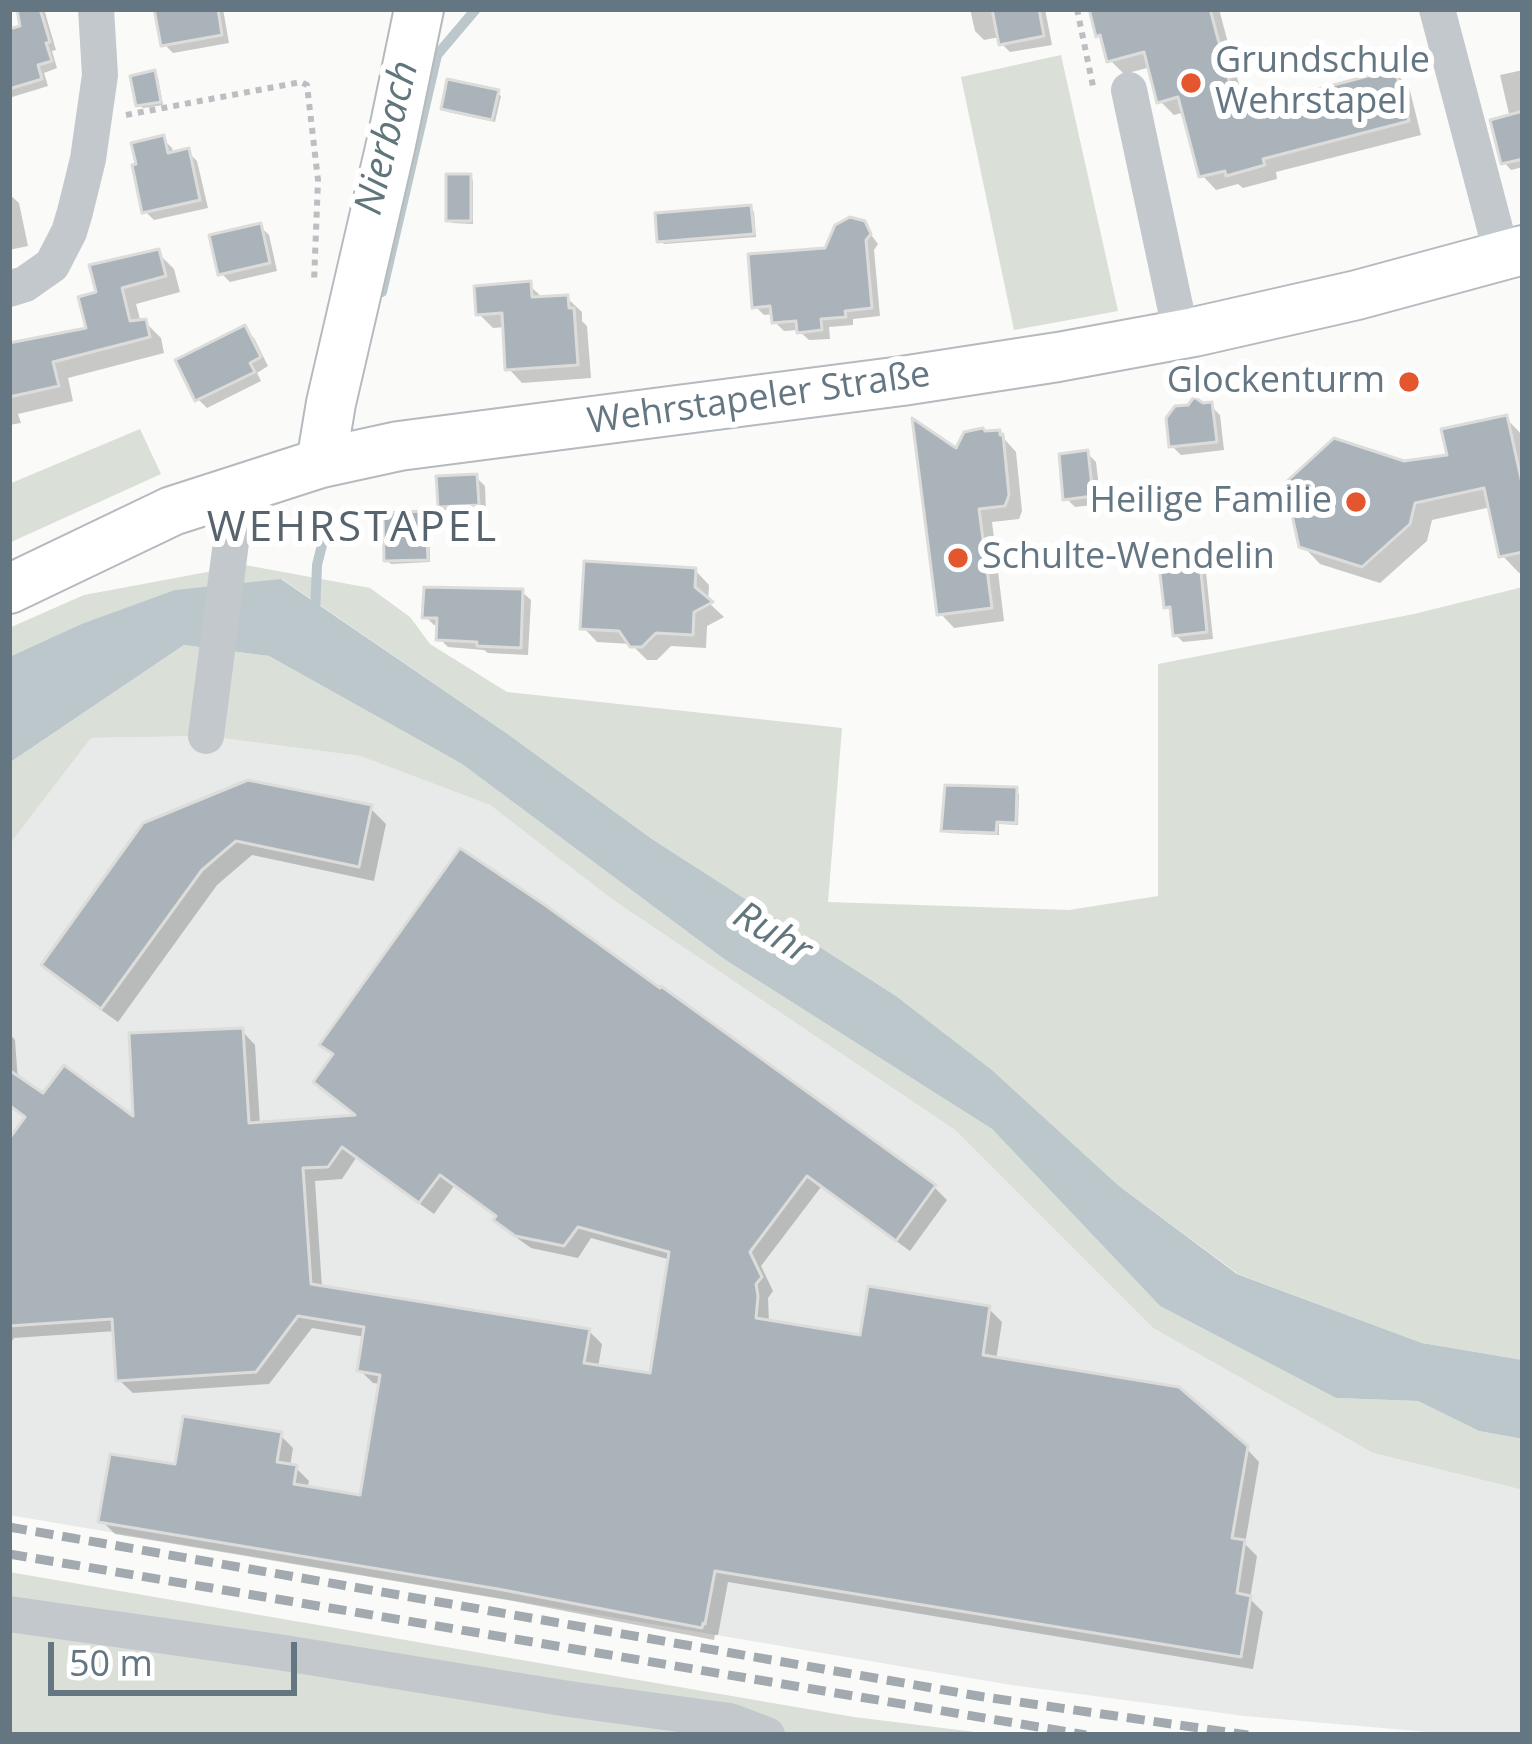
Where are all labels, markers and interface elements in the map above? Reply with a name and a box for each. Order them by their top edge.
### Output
place label: Grundschule Wehrstapel [1215,40,1430,125]
water label: Nierbach [346,56,430,220]
marker: Grundschule Wehrstapel [1178,70,1204,96]
street label: Wehrstapeler Straße [585,354,933,444]
place label: Glockenturm [1167,360,1385,404]
marker: Glockenturm [1396,369,1422,395]
place label: Heilige Familie [1089,480,1332,524]
marker: Heilige Familie [1343,489,1369,515]
district label: WEHRSTAPEL [207,504,499,554]
place label: Schulte-Wendelin [982,536,1275,580]
marker: Schulte-Wendelin [945,545,971,571]
water label: Ruhr [725,893,819,975]
scale bar [54,1618,303,1692]
text: 50 m [69,1638,153,1687]

